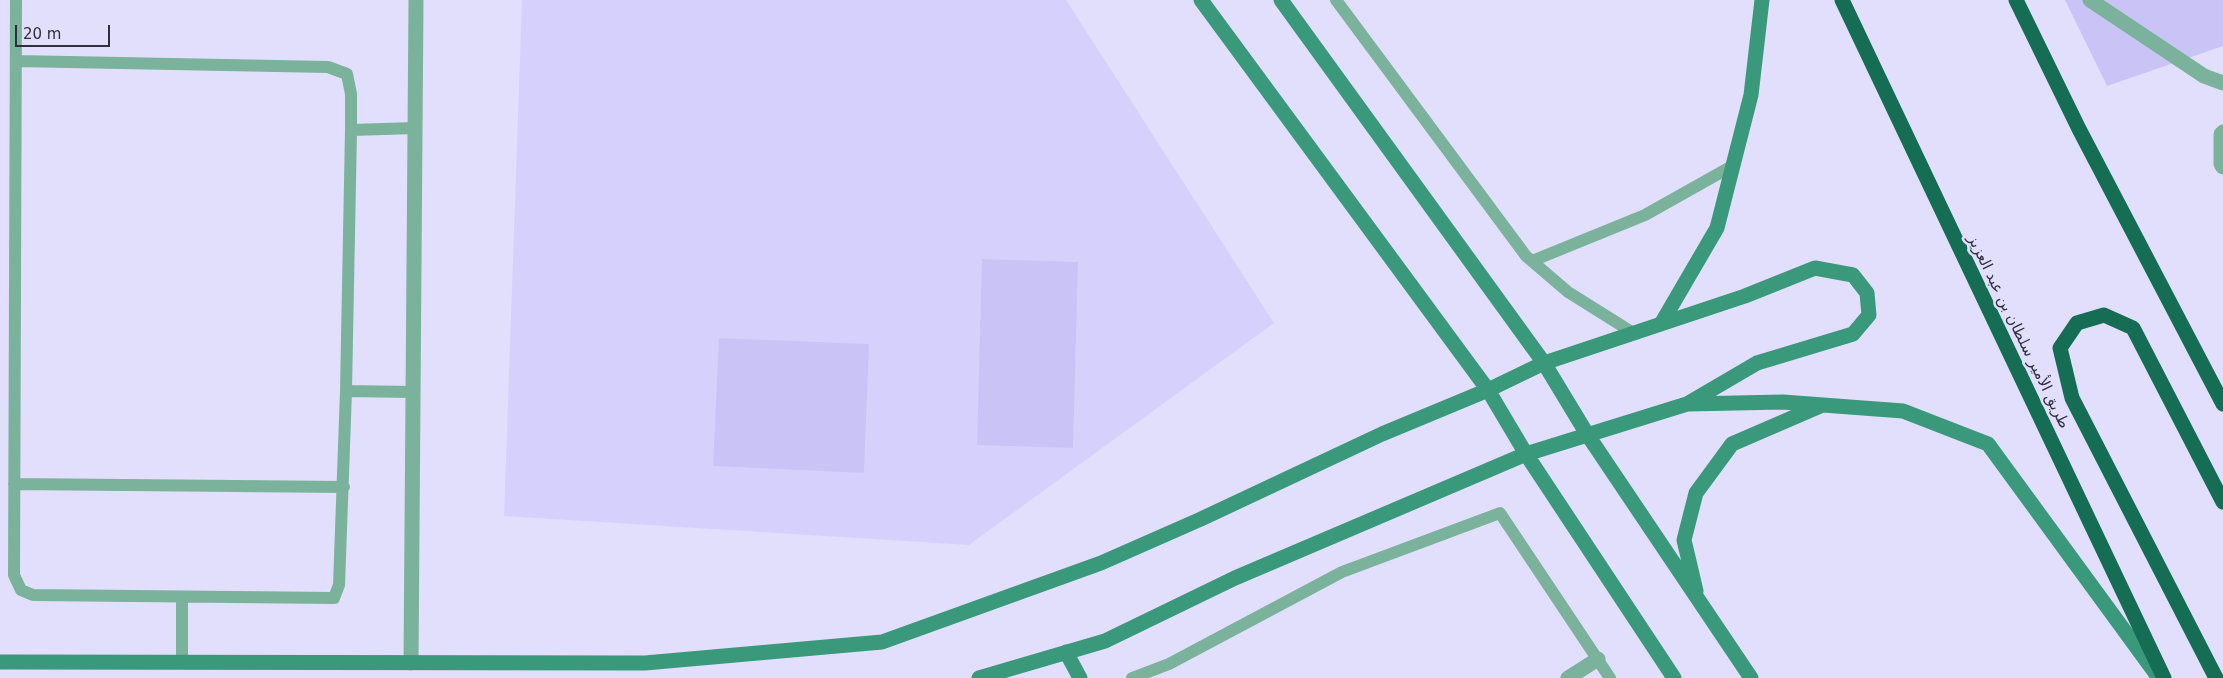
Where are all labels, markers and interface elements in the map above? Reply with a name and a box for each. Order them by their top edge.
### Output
scale bar [18,15,112,47]
text: 20 m [23,25,61,43]
street label: طريق الأمير سلطان بن عبد العزيز [1963,232,2073,432]

